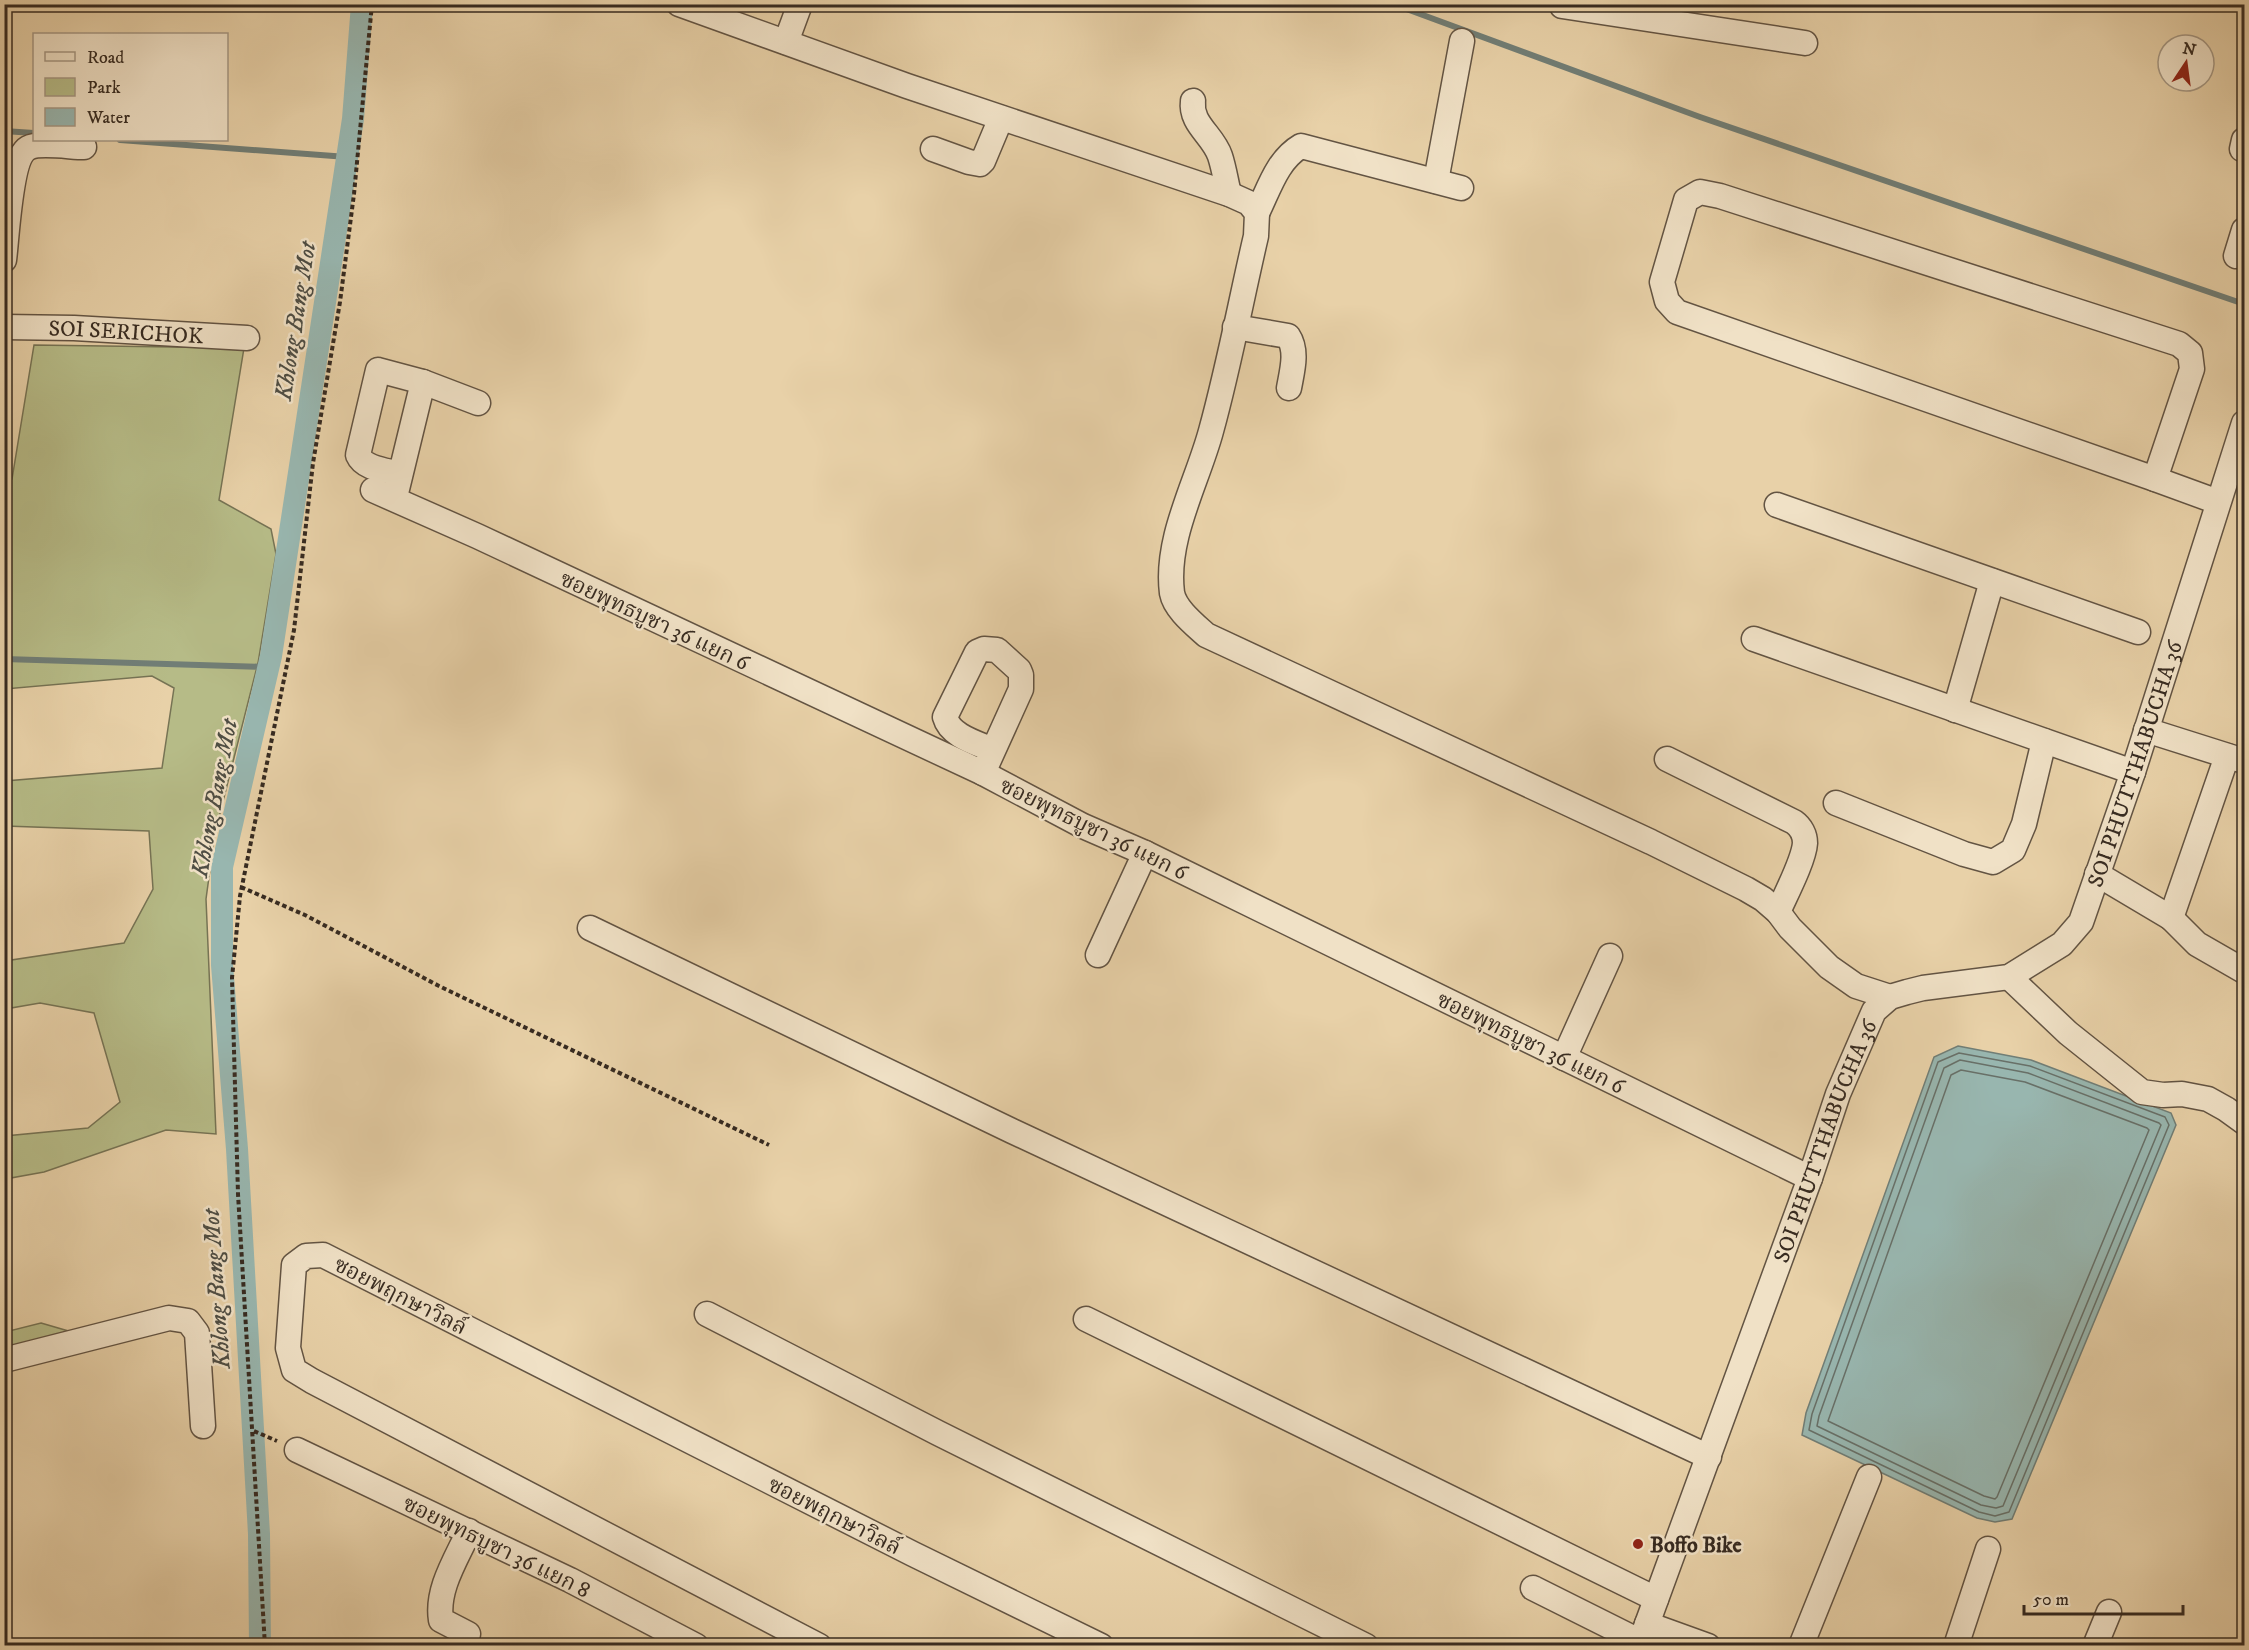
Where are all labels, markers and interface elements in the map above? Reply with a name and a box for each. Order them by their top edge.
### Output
legend [33,33,228,141]
north arrow [2156,33,2216,93]
text: N [2180,38,2198,61]
text: Road [87,47,124,69]
text: Park [87,77,121,99]
text: Water [86,107,130,129]
water label: Khlong Bang Mot [268,238,324,404]
street label: SOI SERICHOK [48,316,205,350]
street label: ซอยพุทธบูชา 36 แยก 6 [556,566,755,678]
street label: SOI PHUTTHABUCHA 36 [2082,636,2189,891]
water label: Khlong Bang Mot [185,715,245,881]
street label: ซอยพุทธบูชา 36 แยก 6 [995,772,1193,887]
street label: ซอยพุทธบูชา 36 แยก 6 [1432,986,1630,1101]
street label: SOI PHUTTHABUCHA 36 [1768,1014,1884,1267]
water label: Khlong Bang Mot [196,1206,238,1371]
street label: ซอยพฤกษาวิลล์ [329,1251,471,1341]
street label: ซอยพฤกษาวิลล์ [763,1471,905,1561]
street label: ซอยพุทธบูชา 36 แยก 8 [398,1490,594,1604]
place label: Boffo Bike [1650,1532,1742,1559]
marker: Boffo Bike [1631,1537,1645,1551]
scale bar [2024,1578,2183,1616]
text: 50 m [2033,1589,2069,1611]

